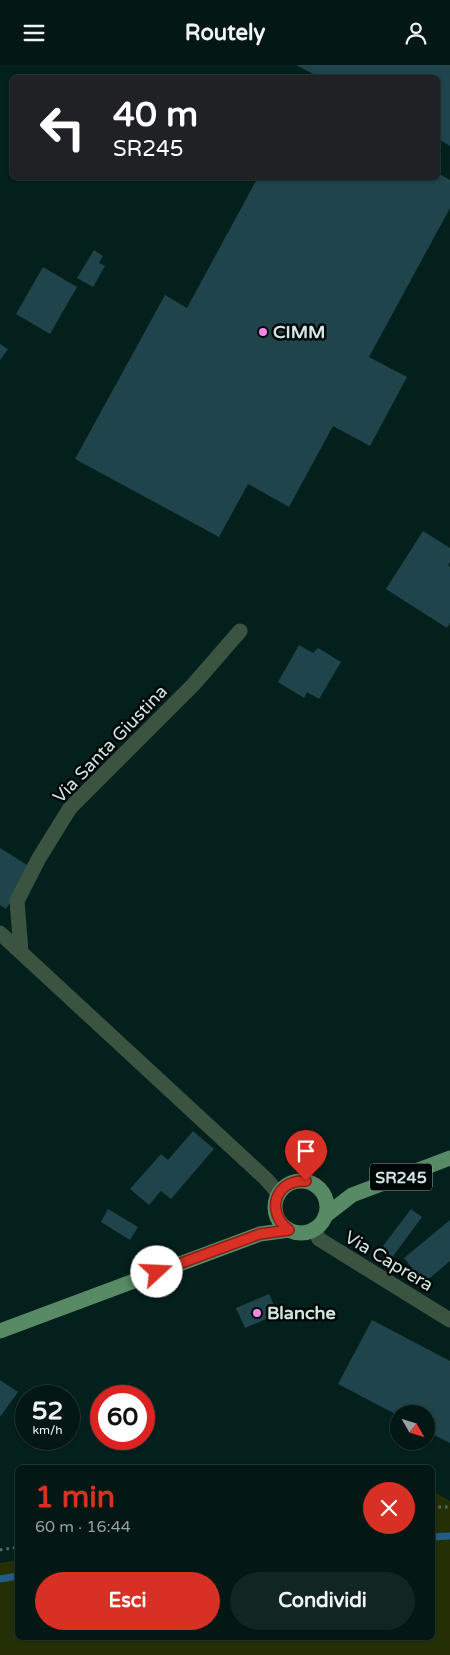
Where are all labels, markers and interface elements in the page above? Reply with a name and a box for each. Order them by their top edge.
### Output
icon: menu [20,19,48,47]
icon: person [402,19,430,47]
text: Routely [185,20,265,46]
text: 40 m [113,94,198,136]
icon: left [30,95,95,160]
text: SR245 [113,136,184,162]
place label: CIMM [273,321,325,343]
marker: CIMM [257,326,269,338]
street label: Via Santa Giustina [48,681,172,807]
pin [285,1130,327,1181]
icon: arrive [292,1137,320,1165]
road number: SR245 [370,1163,432,1191]
street label: Via Caprera [341,1226,437,1296]
position arrow [130,1245,182,1297]
place label: Blanche [267,1302,336,1324]
marker: Blanche [251,1307,263,1319]
speed limit sign: 60 [90,1385,155,1450]
text: 52 [32,1396,63,1426]
north arrow [390,1405,435,1450]
map controls [390,1405,435,1450]
text: km/h [32,1423,63,1437]
text: 1 min [35,1479,115,1516]
button: close [363,1482,415,1534]
text: 60 m · 16:44 [35,1517,131,1537]
button: Esci [35,1572,220,1630]
button: Condividi [230,1572,415,1630]

